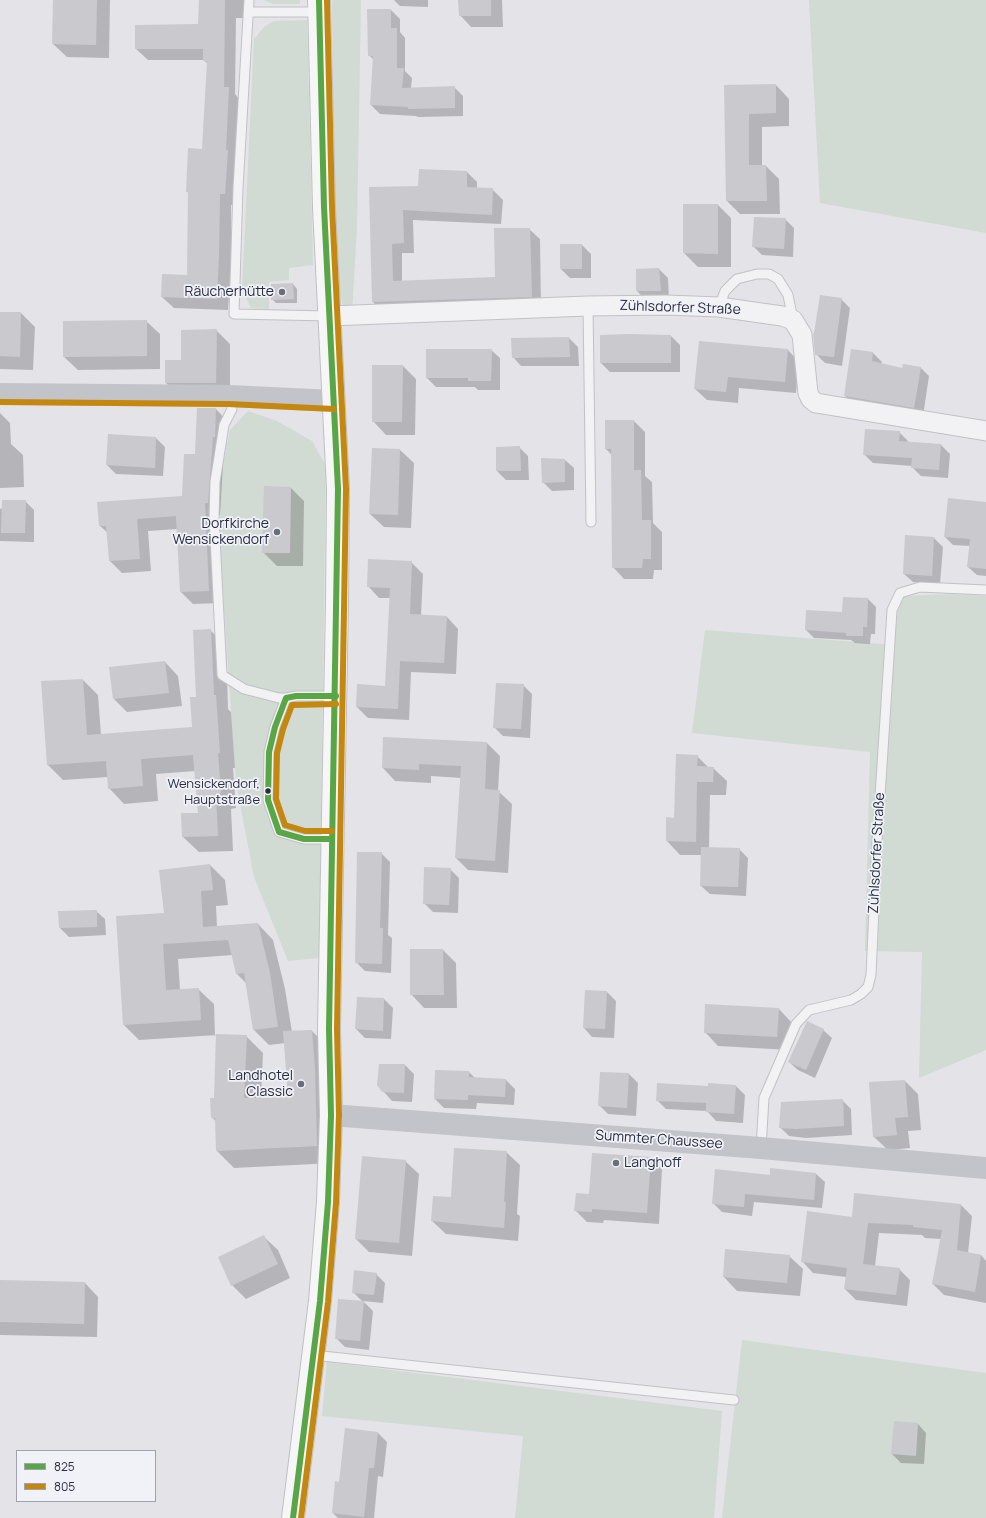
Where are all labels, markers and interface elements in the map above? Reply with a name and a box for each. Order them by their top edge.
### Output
place label: Räucherhütte [185,284,274,300]
marker: Räucherhütte [277,287,287,297]
street label: Zühlsdorfer Straße [619,297,741,319]
place label: Dorfkirche Wensickendorf [172,516,269,548]
marker: Dorfkirche Wensickendorf [272,527,282,537]
place label: Wensickendorf, Hauptstraße [168,776,260,807]
marker: Wensickendorf, Hauptstraße [263,786,273,796]
street label: Zühlsdorfer Straße [865,792,889,914]
place label: Landhotel Classic [228,1068,293,1100]
marker: Landhotel Classic [296,1079,306,1089]
street label: Summter Chaussee [595,1127,723,1153]
place label: Langhoff [624,1155,681,1171]
marker: Langhoff [611,1158,621,1168]
legend [16,1450,156,1502]
text: 825 [54,1458,75,1475]
text: 805 [54,1478,75,1495]

